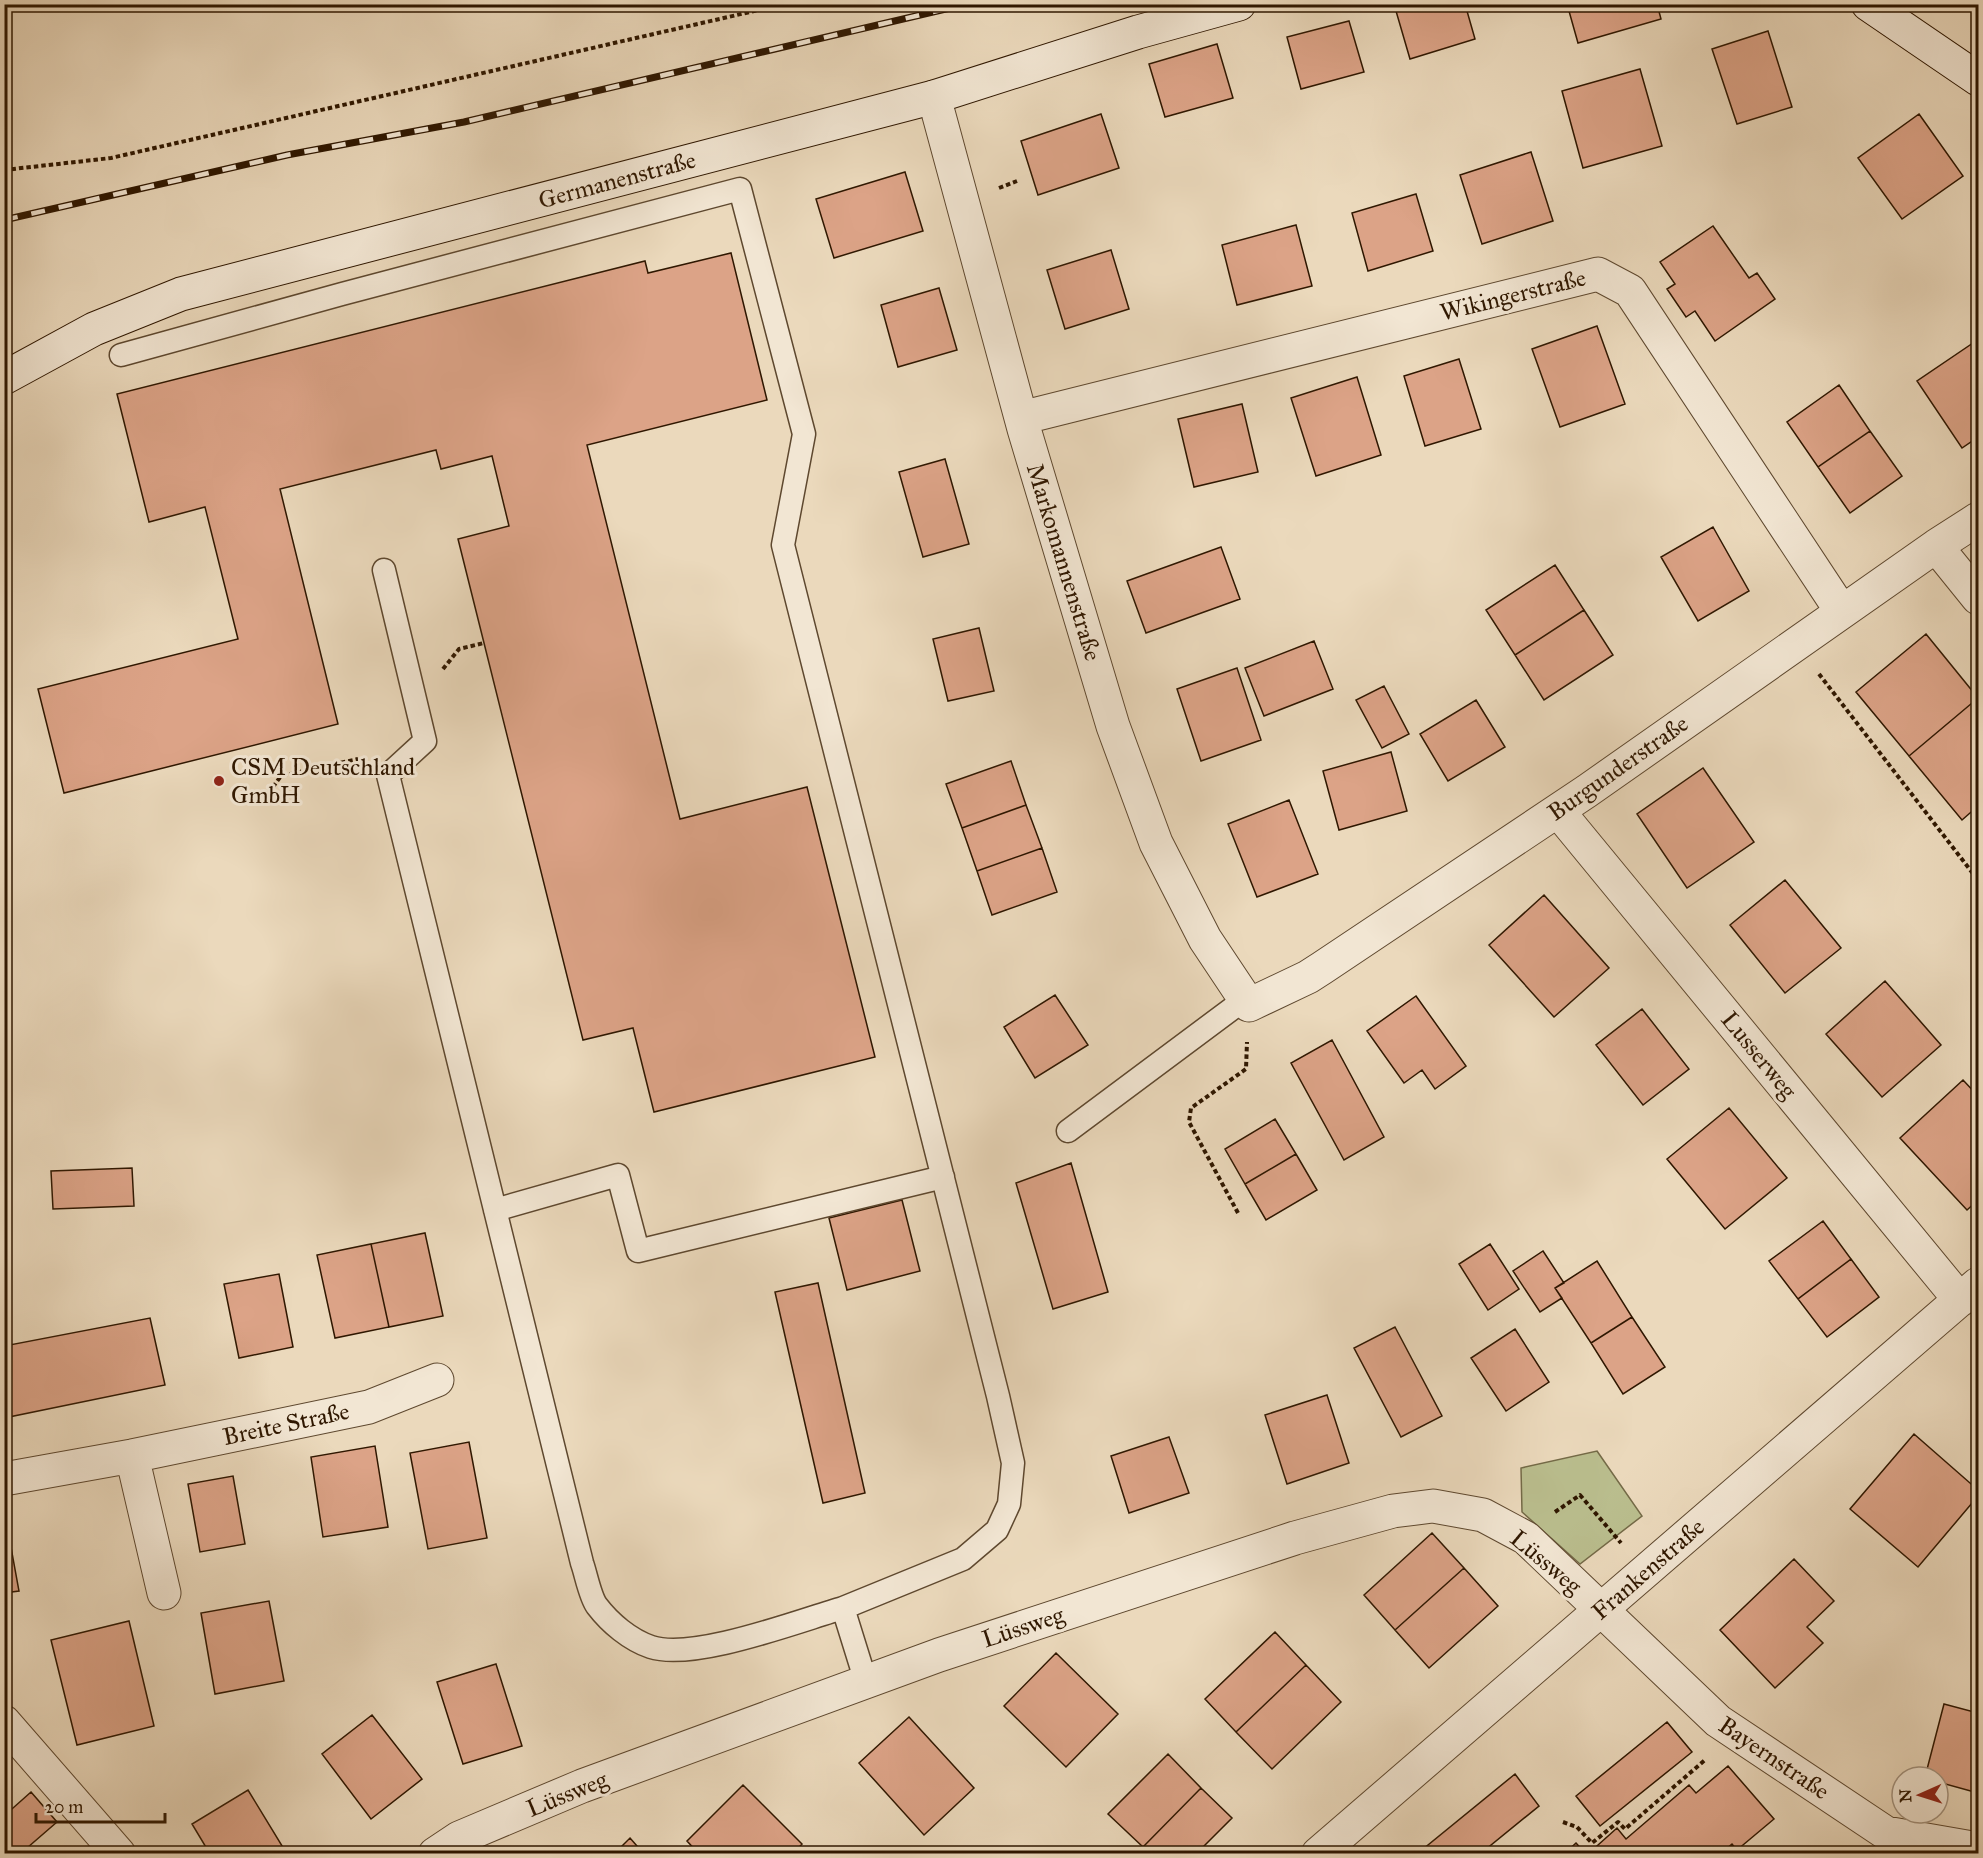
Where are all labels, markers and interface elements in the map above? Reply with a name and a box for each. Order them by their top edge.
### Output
street label: Germanenstraße [535,145,699,215]
street label: Wikingerstraße [1437,262,1589,328]
street label: Markomannenstraße [1020,460,1108,664]
street label: Burgunderstraße [1542,708,1694,828]
place label: CSM Deutschland GmbH [231,752,415,810]
marker: CSM Deutschland GmbH [212,774,226,788]
street label: Lusserweg [1715,1005,1804,1105]
street label: Breite Straße [220,1396,352,1452]
street label: Frankenstraße [1585,1512,1711,1626]
street label: Lüssweg [1504,1523,1589,1601]
street label: Lüssweg [978,1599,1069,1654]
street label: Bayernstraße [1713,1710,1835,1806]
street label: Lüssweg [522,1764,613,1824]
north arrow [1890,1765,1950,1825]
scale bar [36,1786,165,1824]
text: N [1896,1788,1915,1803]
text: 20 m [45,1796,83,1818]

